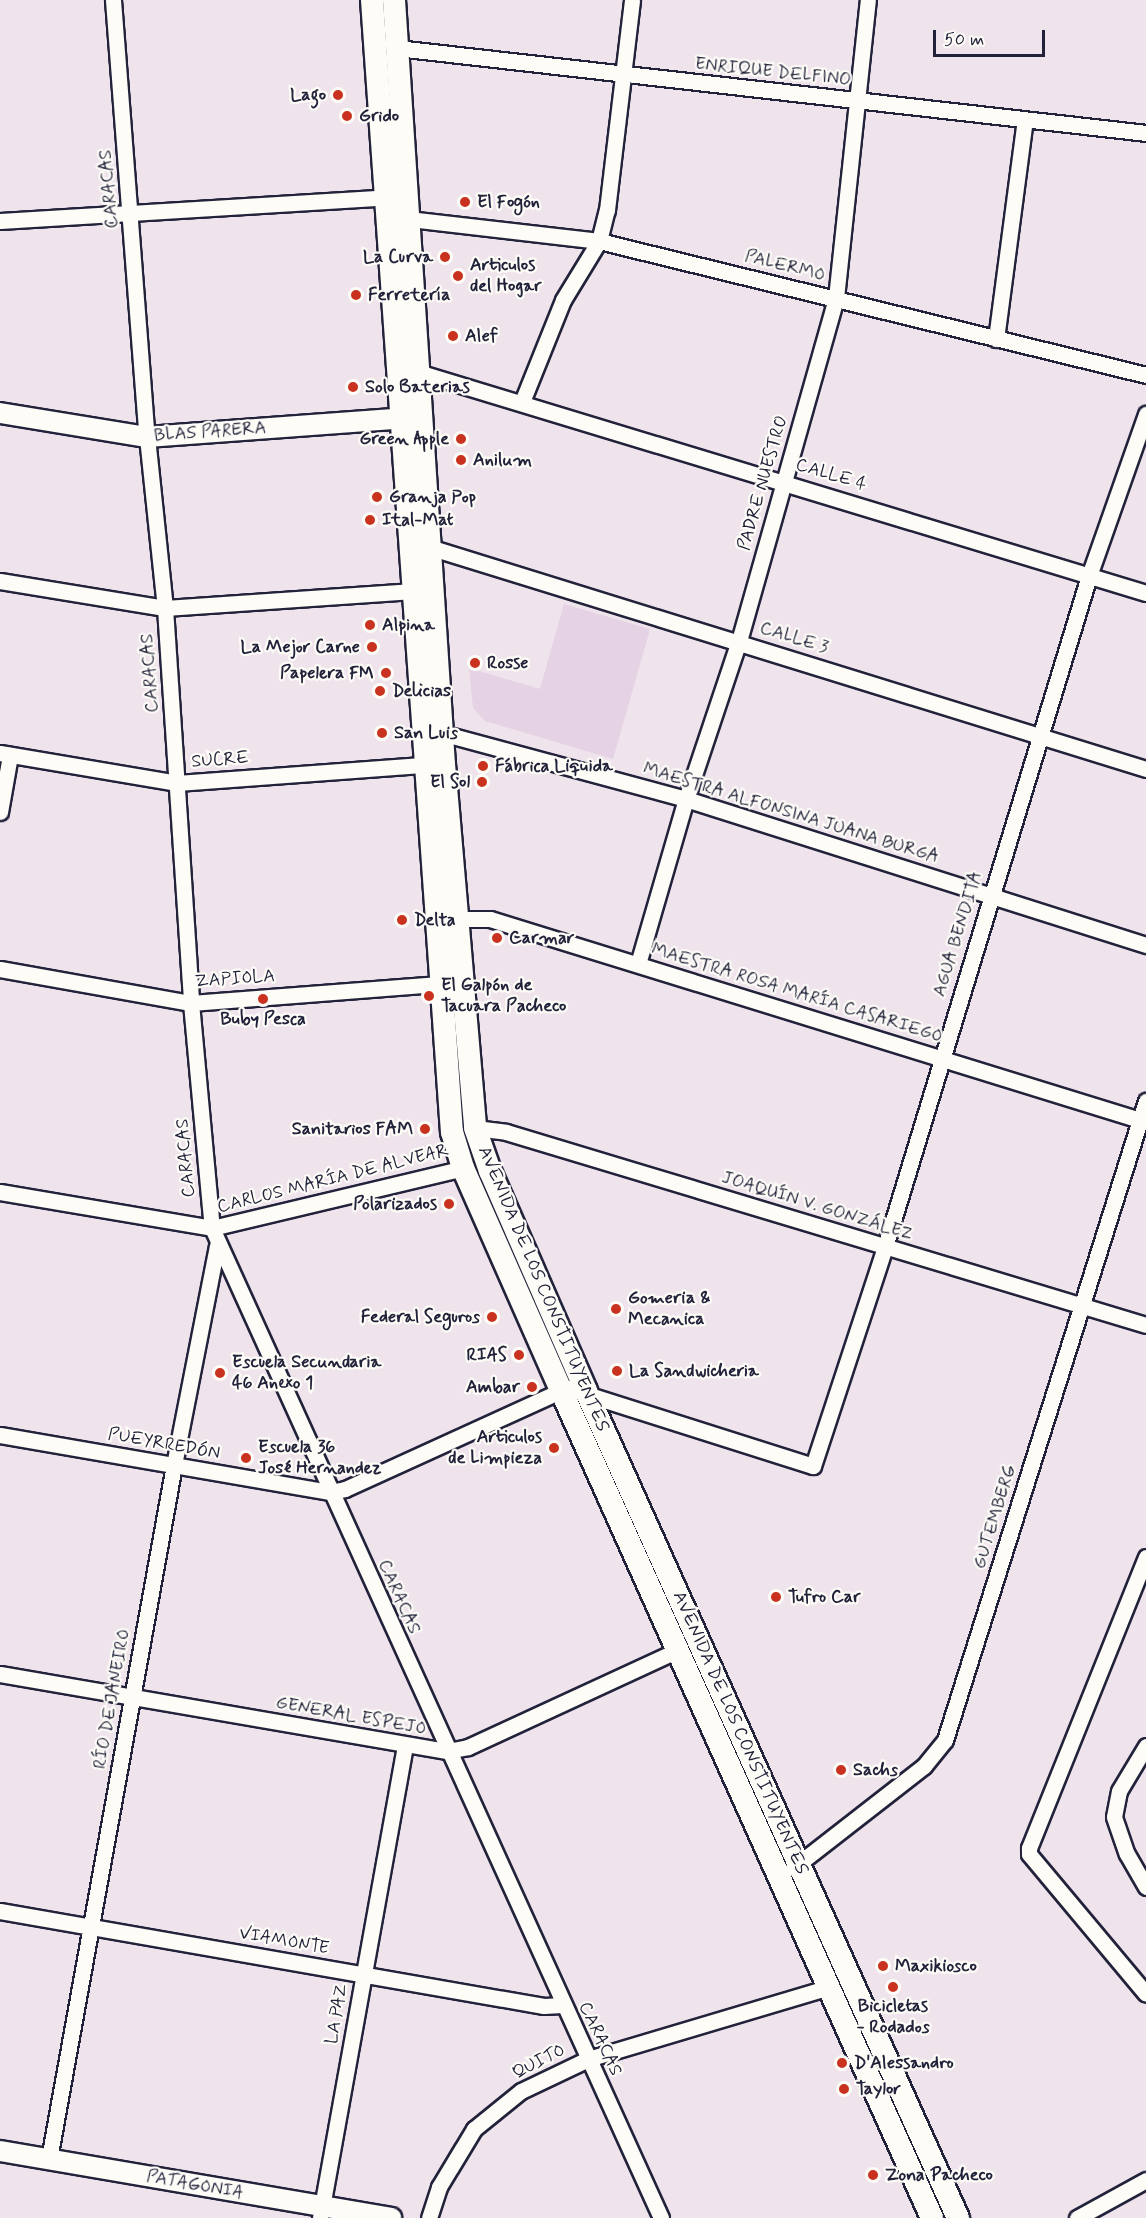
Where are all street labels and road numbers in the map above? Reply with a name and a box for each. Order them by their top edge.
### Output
street label: ENRIQUE DELFINO [693,53,853,91]
street label: CARACAS [95,149,123,229]
street label: PALERMO [743,246,827,286]
street label: PADRE NUESTRO [733,412,793,554]
street label: BLAS PARERA [152,417,268,447]
street label: CALLE 4 [793,454,869,496]
street label: CALLE 3 [757,617,831,659]
street label: CARACAS [136,633,164,713]
street label: SUCRE [191,747,249,773]
street label: MAESTRA ALFONSINA JUANA BURGA [641,758,941,868]
street label: AGUA BENDITA [929,869,987,999]
street label: MAESTRA ROSA MARÍA CASARIEGO [652,939,942,1047]
street label: ZAPIOLA [194,965,276,993]
street label: CARACAS [172,1118,200,1198]
street label: CARLOS MARÍA DE ALVEAR [216,1140,450,1218]
street label: AVENIDA DE LOS CONSTITUYENTES [473,1143,613,1435]
street label: JOAQUÍN V. GONZÁLEZ [719,1167,915,1245]
street label: PUEYRREDÓN [106,1424,222,1464]
street label: GUTEMBERG [969,1462,1021,1572]
street label: CARACAS [373,1556,425,1638]
street label: AVENIDA DE LOS CONSTITUYENTES [668,1588,812,1878]
street label: RÍO DE JANEIRO [89,1628,135,1770]
street label: GENERAL ESPEJO [275,1692,427,1740]
street label: VIAMONTE [237,1922,331,1960]
street label: LA PAZ [321,1983,353,2045]
street label: CARACAS [573,1998,627,2080]
street label: QUITO [509,2040,569,2084]
street label: PATAGONIA [145,2166,245,2204]

